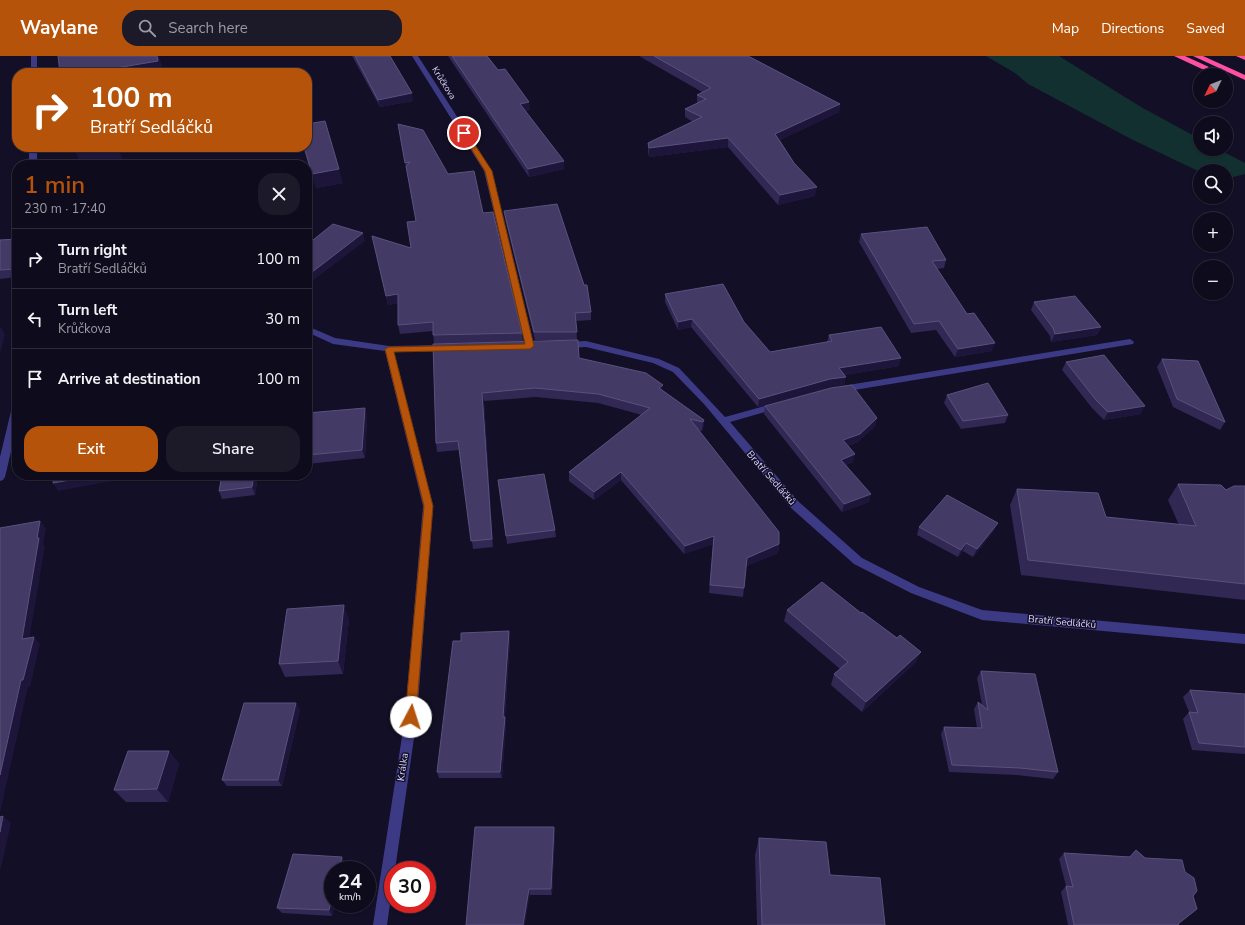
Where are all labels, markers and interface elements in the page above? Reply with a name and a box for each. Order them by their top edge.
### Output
search box [122,10,402,46]
text: Waylane [20,15,98,41]
icon: search [136,17,158,39]
text: Search here [168,18,248,38]
text: Map [1052,19,1079,38]
text: Directions [1101,19,1164,38]
text: Saved [1186,19,1225,38]
street label: Krůčkova [429,64,459,102]
north arrow [1193,68,1233,108]
map controls [1193,68,1233,300]
text: 100 m [90,79,173,117]
icon: right [24,84,76,136]
text: Bratří Sedláčků [90,115,213,139]
pin [447,116,481,150]
button: sound [1193,116,1233,156]
icon: arrive [453,122,475,144]
button: search [1193,164,1233,204]
text: 1 min [24,169,85,201]
button: close [258,173,300,215]
text: 230 m · 17:40 [24,200,106,218]
button: + [1193,212,1233,252]
text: Turn right [58,240,127,260]
icon: right [24,248,46,270]
text: 100 m [256,249,300,269]
text: Bratří Sedláčků [58,260,147,278]
button: − [1193,260,1233,300]
text: Turn left [58,300,117,320]
icon: left [24,308,46,330]
text: 30 m [265,309,300,329]
text: Krůčkova [58,320,111,338]
icon: arrive [24,368,46,390]
text: Arrive at destination [58,369,201,389]
text: 100 m [256,369,300,389]
button: Exit [24,426,158,472]
button: Share [166,426,300,472]
street label: Bratří Sedláčků [743,448,799,508]
street label: Bratří Sedláčků [1027,612,1097,632]
position arrow [390,696,432,738]
street label: Králka [394,752,412,782]
speed limit sign: 30 [384,861,436,913]
text: 24 [338,868,362,895]
text: km/h [339,890,361,904]

